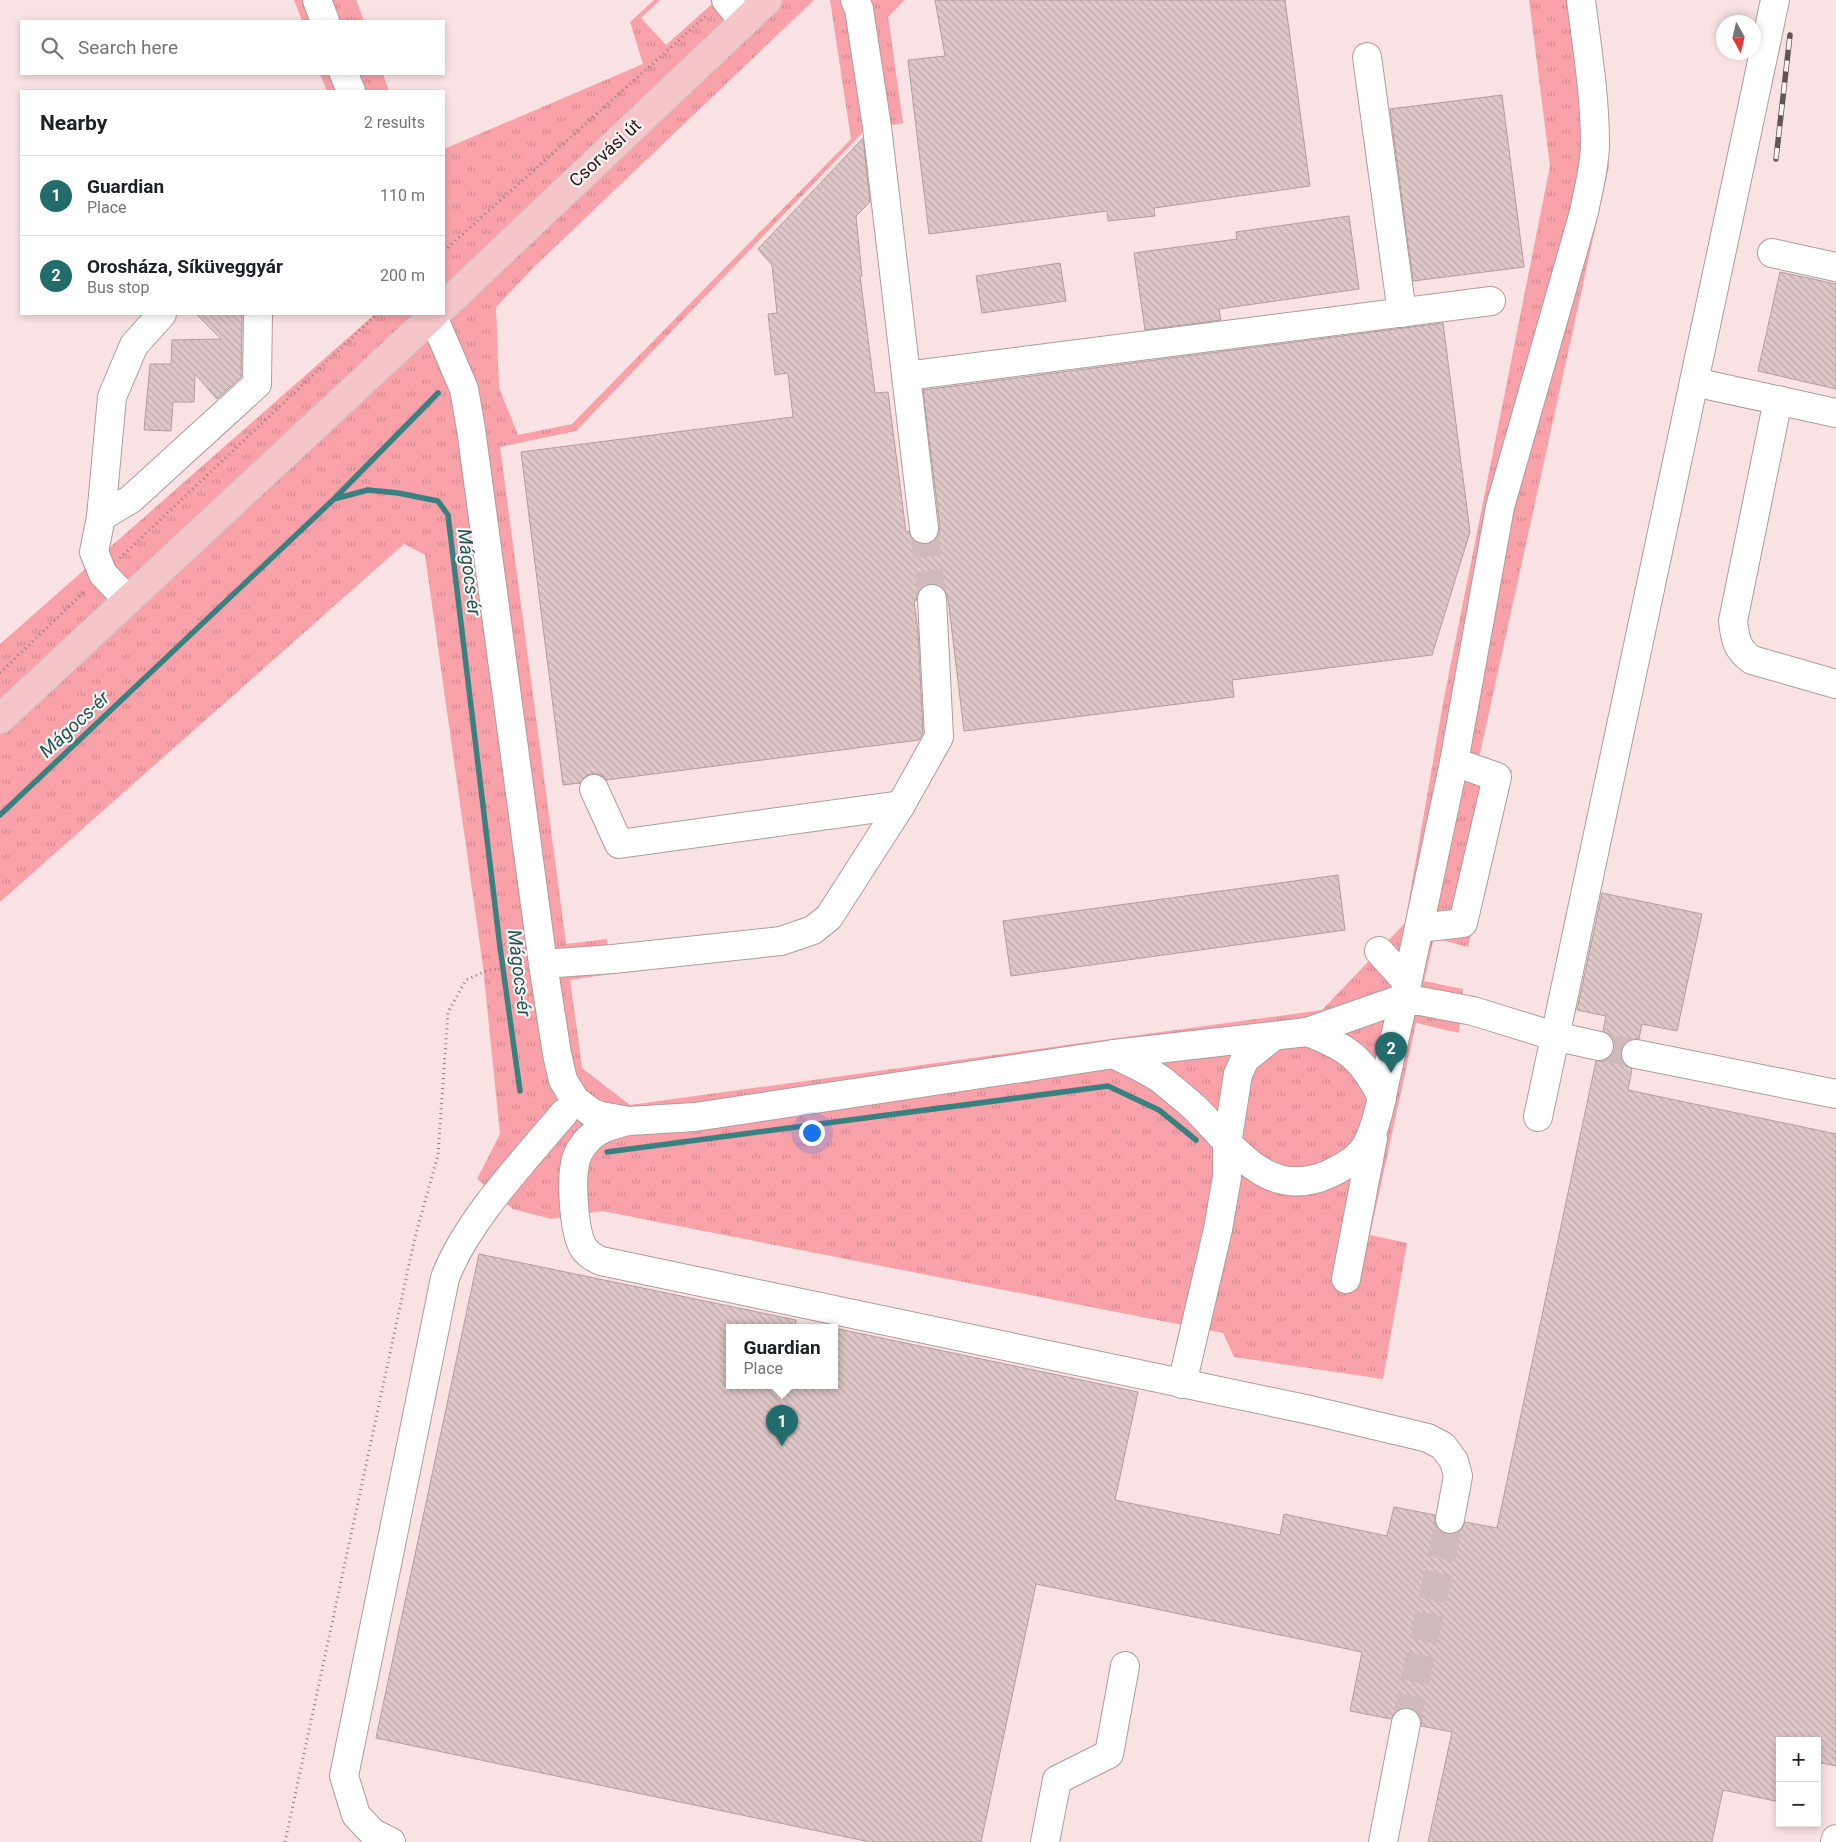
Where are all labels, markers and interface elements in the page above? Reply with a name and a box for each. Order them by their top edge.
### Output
north arrow [1716,15,1761,60]
search box [20,20,445,75]
icon: search [38,34,66,62]
text: Search here [78,36,178,59]
text: Nearby [40,111,107,135]
text: 2 results [364,113,425,132]
street label: Csorvási út [565,114,645,191]
text: Guardian [87,175,164,198]
text: 1 [51,186,61,205]
text: 110 m [380,186,425,205]
text: Place [87,198,127,217]
text: Orosháza, Síküveggyár [87,255,283,278]
text: 2 [51,266,61,285]
text: 200 m [380,266,425,285]
text: Bus stop [87,278,149,297]
water label: Mágocs-ér [453,527,486,618]
water label: Mágocs-ér [35,686,115,763]
water label: Mágocs-ér [503,928,536,1019]
pin: 2 [1375,1032,1407,1073]
your location [799,1120,825,1146]
popup [726,1324,838,1389]
text: Guardian [743,1336,821,1359]
text: Place [743,1359,783,1378]
pin: 1 [766,1405,798,1446]
map controls [1776,1737,1821,1827]
button: + [1776,1737,1821,1782]
button: − [1776,1782,1821,1827]

